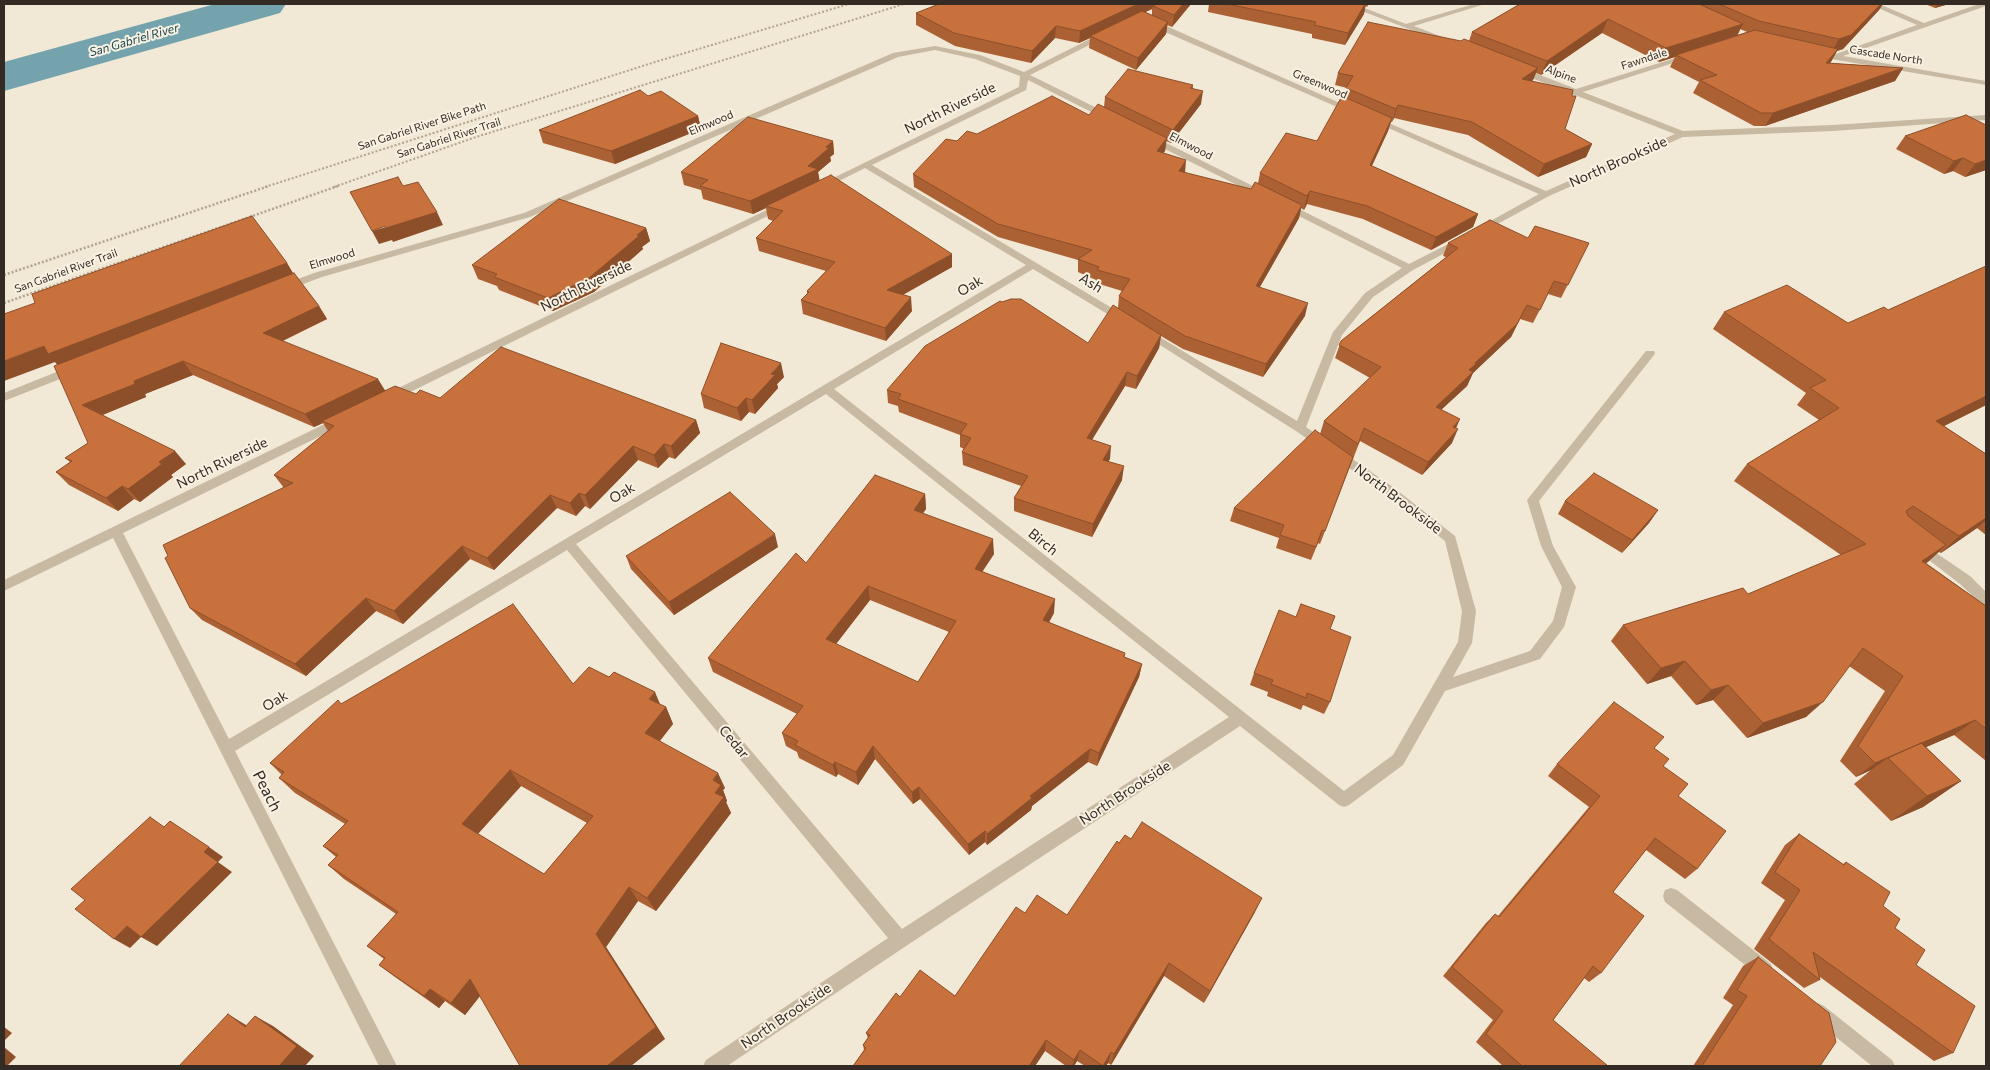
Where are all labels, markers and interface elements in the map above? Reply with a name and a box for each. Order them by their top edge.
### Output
water label: San Gabriel River [88,20,180,60]
street label: Cascade North [1849,43,1923,67]
street label: Fawndale [1619,45,1669,73]
street label: Alpine [1544,62,1578,86]
street label: Greenwood [1291,67,1349,101]
street label: North Riverside [902,79,998,137]
street label: San Gabriel River Bike Path [356,99,488,153]
street label: Elmwood [687,108,735,138]
street label: San Gabriel River Trail [395,115,503,161]
street label: Elmwood [1167,129,1215,163]
street label: North Brookside [1567,133,1669,191]
street label: San Gabriel River Trail [13,246,119,296]
street label: Elmwood [308,246,356,272]
street label: North Riverside [538,257,634,315]
street label: Ash [1076,270,1106,296]
street label: Oak [954,272,986,300]
street label: North Riverside [174,434,270,492]
street label: North Brookside [1351,461,1445,537]
street label: Oak [606,479,638,507]
street label: Birch [1025,525,1061,559]
street label: Oak [259,687,291,715]
street label: Cedar [715,722,753,762]
street label: North Brookside [1076,757,1174,829]
street label: Peach [249,767,285,815]
street label: North Brookside [738,980,834,1052]

